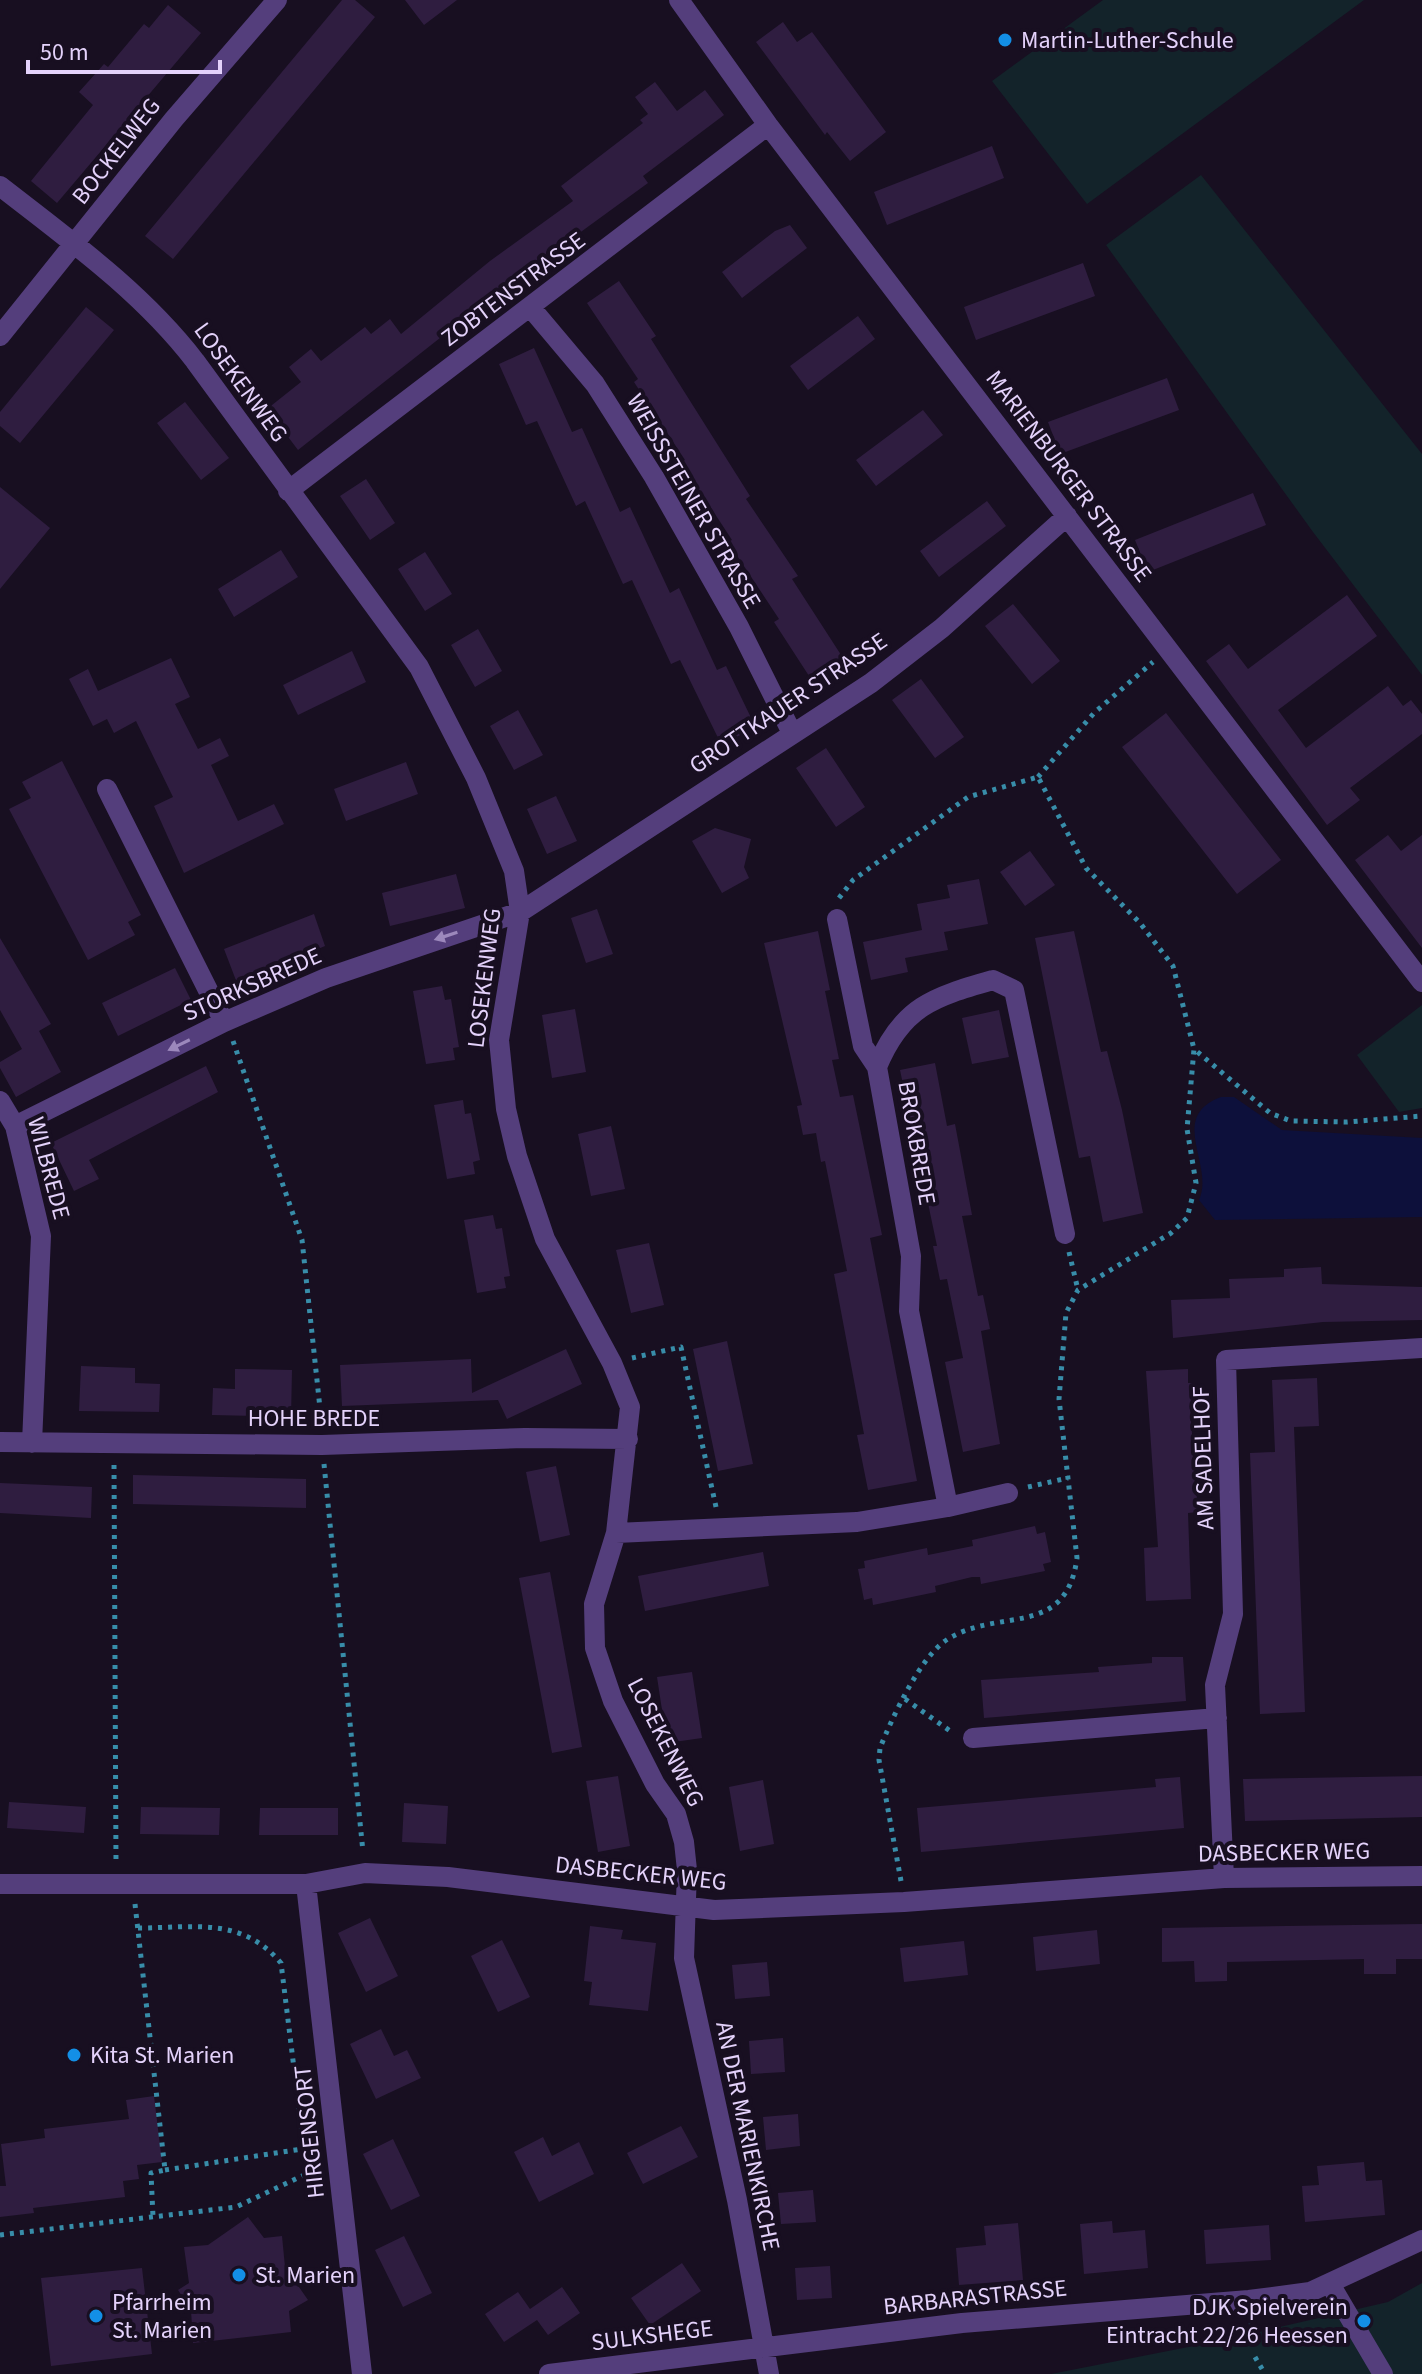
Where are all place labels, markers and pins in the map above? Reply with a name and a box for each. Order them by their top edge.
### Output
place label: Martin-Luther-Schule [1021,23,1234,58]
marker: Martin-Luther-Schule [996,31,1014,49]
place label: Kita St. Marien [90,2038,234,2073]
marker: Kita St. Marien [65,2046,83,2064]
place label: St. Marien [255,2258,355,2293]
marker: St. Marien [230,2266,248,2284]
place label: Pfarrheim St. Marien [112,2285,212,2348]
place label: DJK Spielverein Eintracht 22/26 Heessen [1106,2290,1348,2353]
marker: Pfarrheim St. Marien [87,2307,105,2325]
marker: DJK Spielverein Eintracht 22/26 Heessen [1355,2312,1373,2330]

